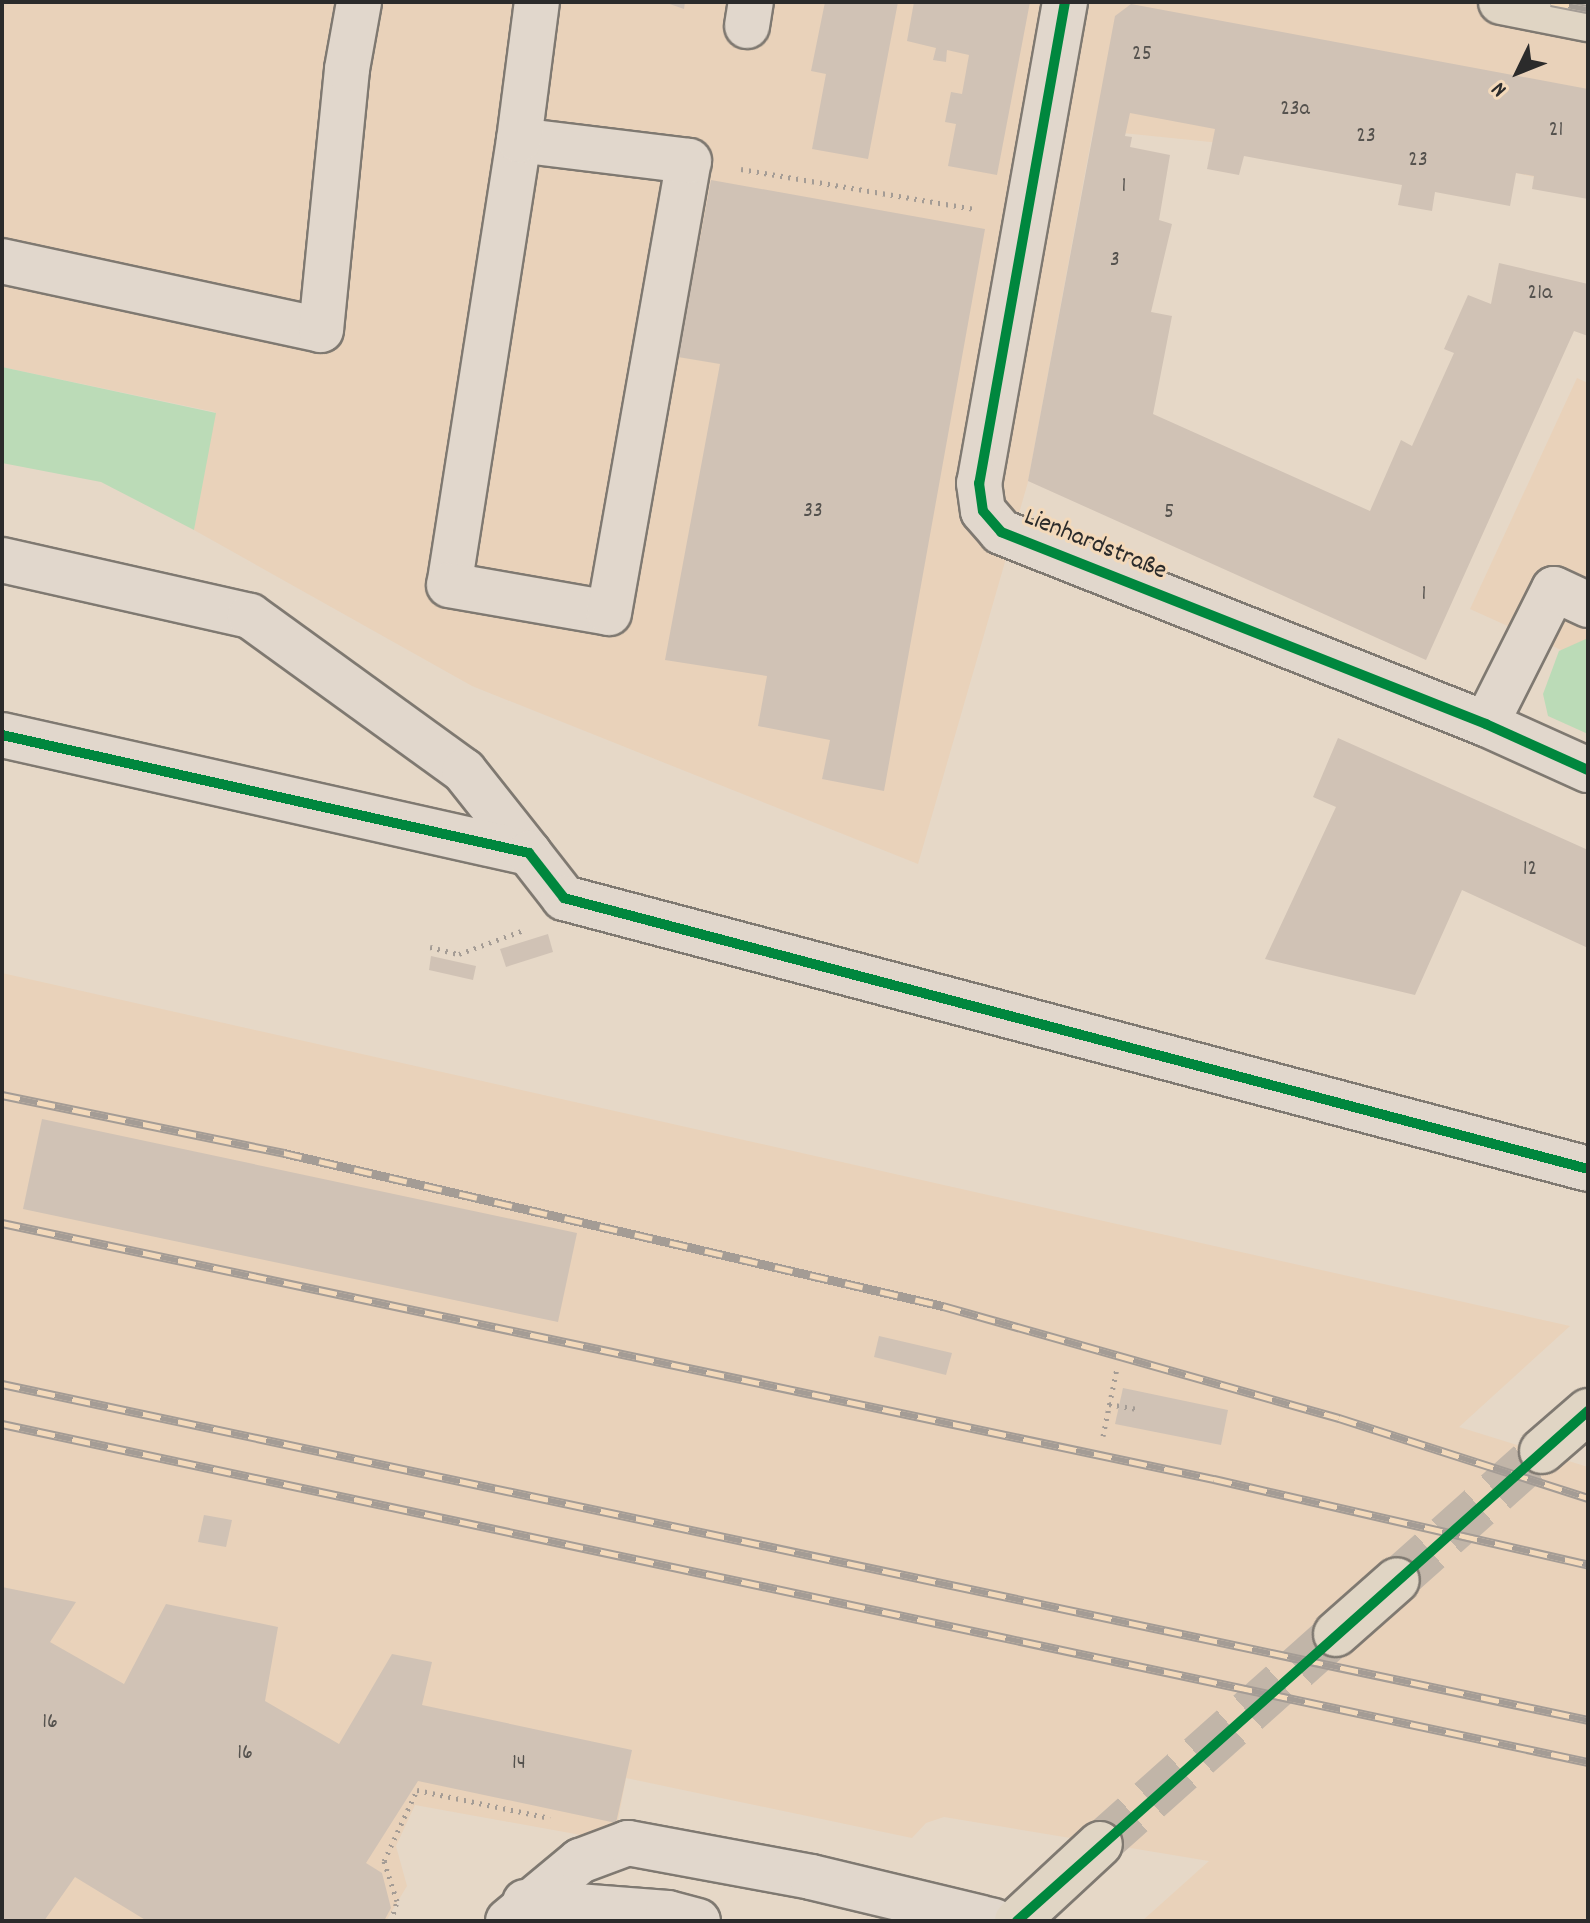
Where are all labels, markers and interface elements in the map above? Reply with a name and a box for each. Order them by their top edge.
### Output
north arrow [1478,32,1558,112]
house number: 25 [1132,42,1152,68]
text: N [1485,74,1515,103]
house number: 23a [1280,97,1310,123]
house number: 21 [1549,118,1563,144]
house number: 23 [1356,124,1376,150]
house number: 23 [1408,148,1428,174]
house number: 1 [1122,174,1126,200]
house number: 3 [1110,248,1120,274]
house number: 21a [1528,281,1552,307]
house number: 33 [803,499,823,525]
house number: 5 [1164,500,1174,526]
street label: Lienhardstraße [1019,502,1171,588]
house number: 1 [1422,582,1426,608]
house number: 12 [1523,857,1537,883]
house number: 16 [42,1710,58,1736]
house number: 16 [237,1741,253,1767]
house number: 14 [512,1751,526,1777]

